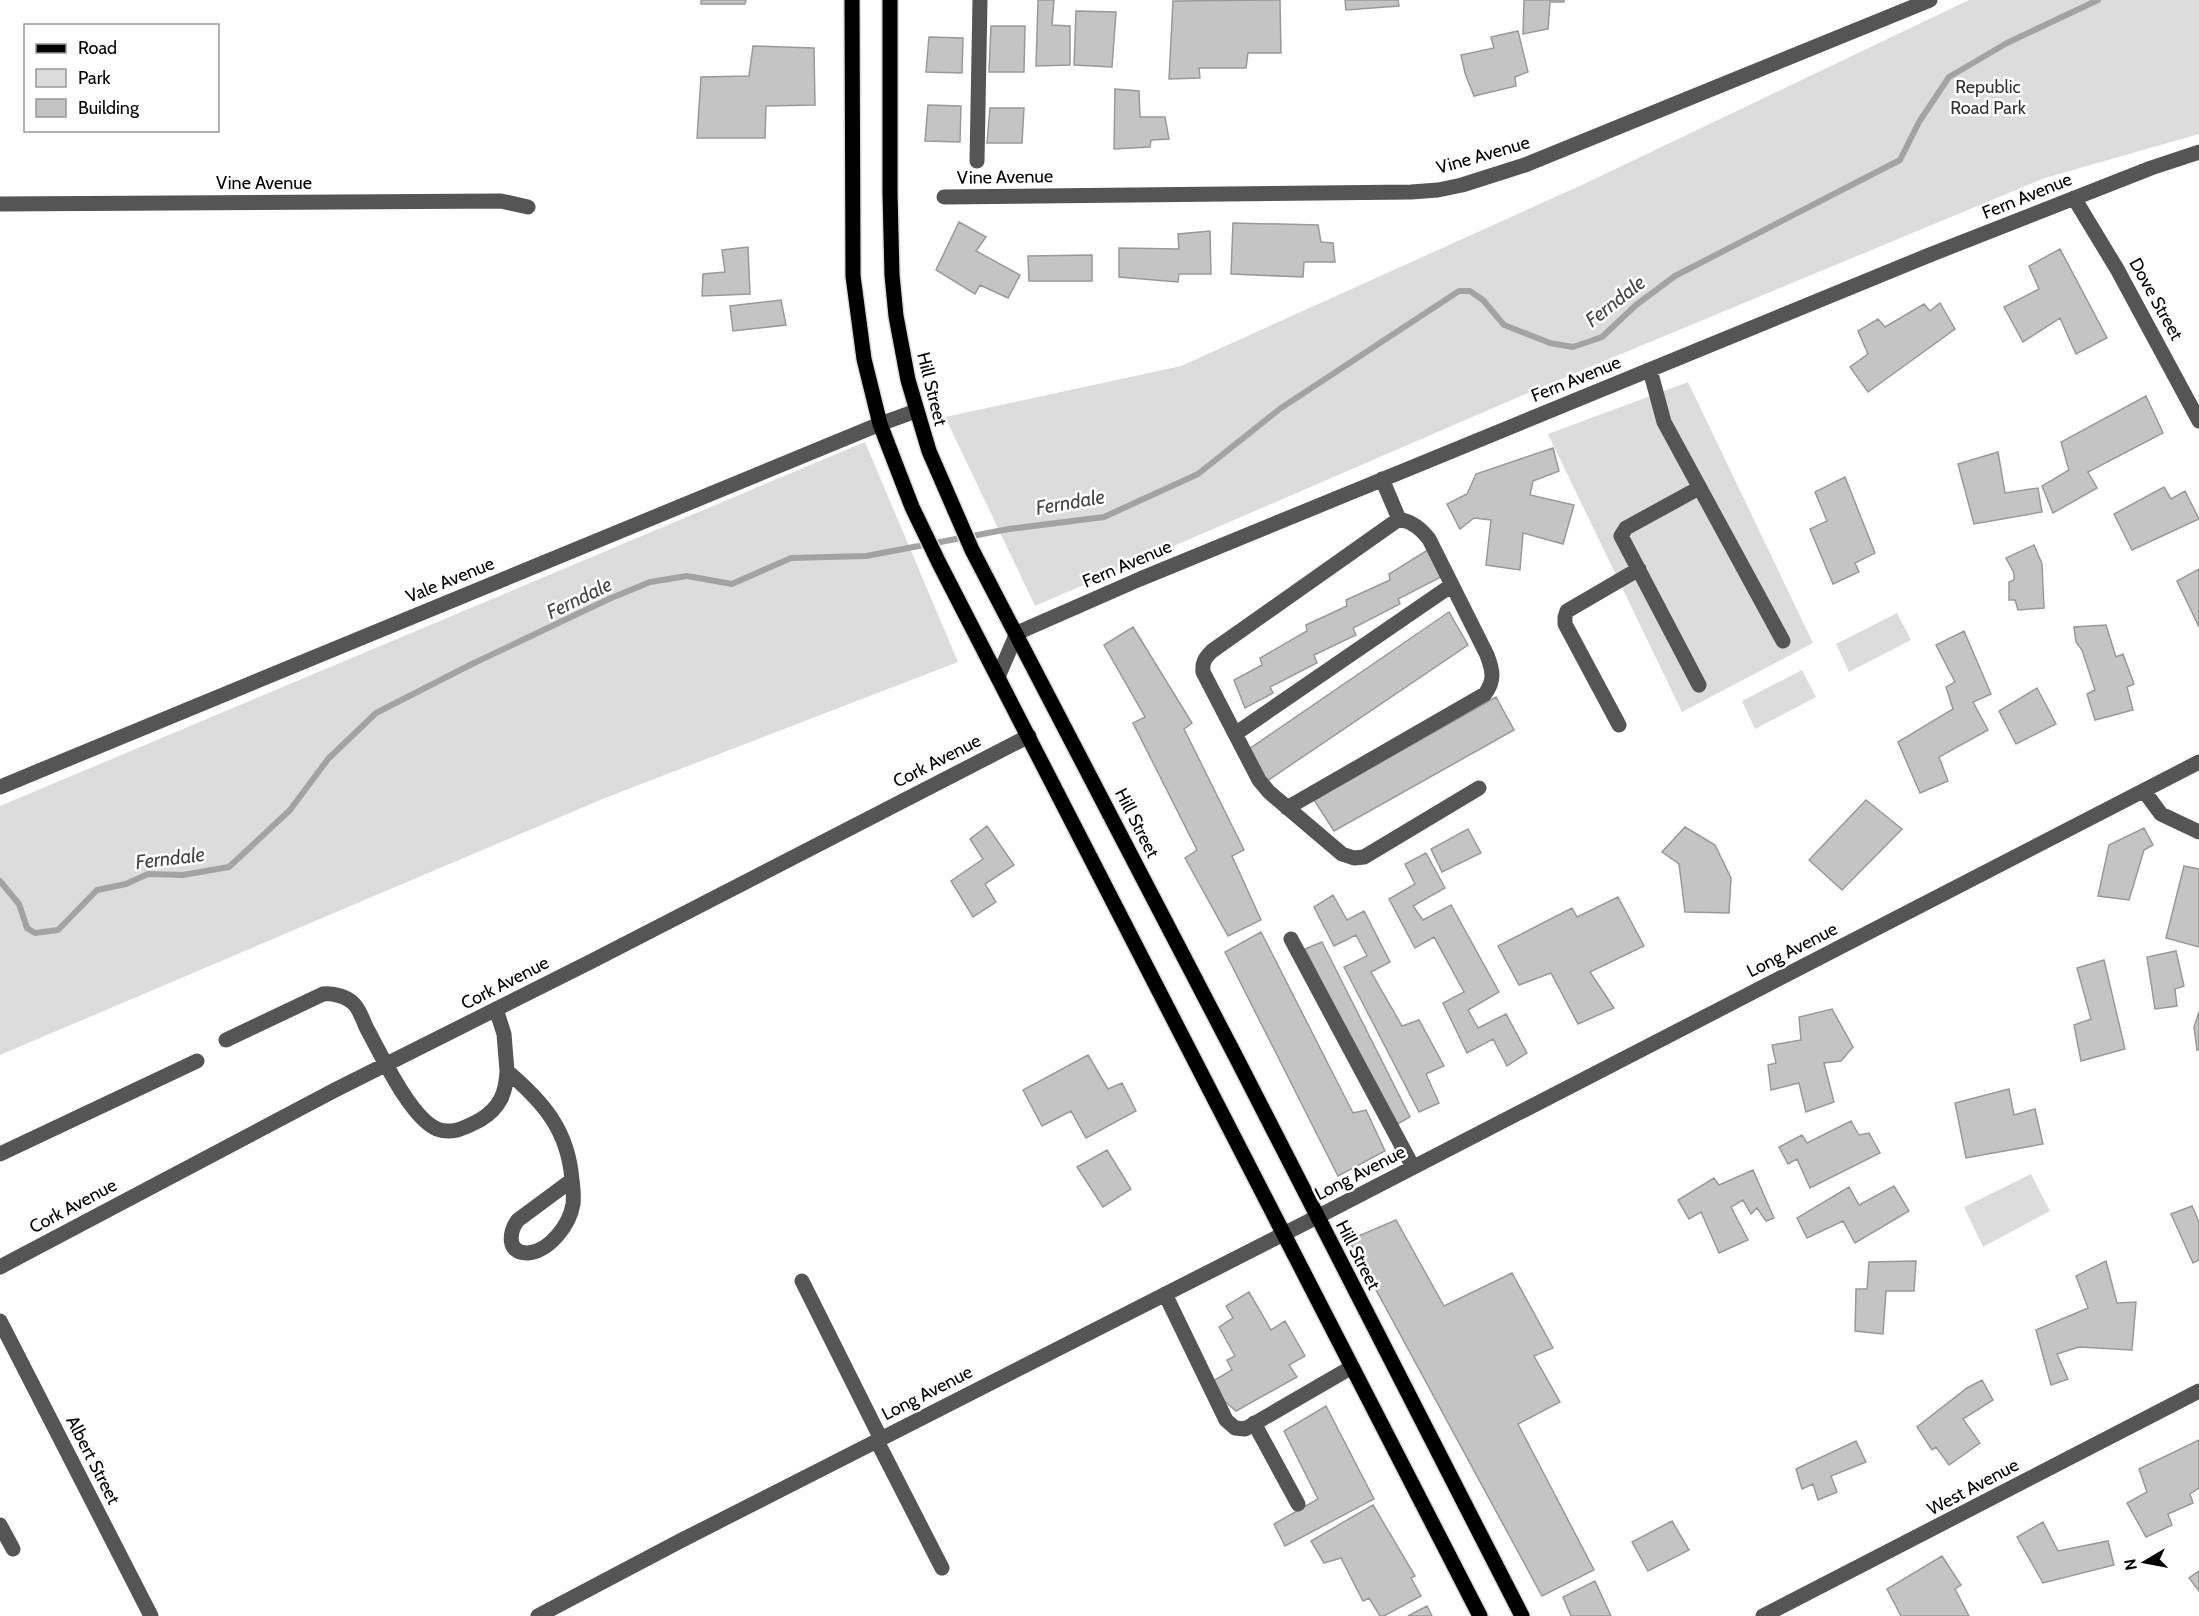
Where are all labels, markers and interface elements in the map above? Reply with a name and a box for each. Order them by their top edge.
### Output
legend [24,24,219,132]
text: Road [78,37,117,59]
text: Park [78,67,111,89]
park label: Republic Road Park [1950,76,2027,119]
text: Building [78,97,140,119]
street label: Vine Avenue [1434,131,1532,179]
street label: Vine Avenue [957,165,1053,189]
street label: Fern Avenue [1979,168,2075,224]
street label: Vine Avenue [216,172,312,194]
street label: Dove Street [2124,254,2188,344]
water label: Ferndale [1580,270,1650,332]
street label: Hill Street [912,350,952,428]
street label: Fern Avenue [1528,351,1624,407]
water label: Ferndale [1034,484,1106,520]
street label: Fern Avenue [1079,535,1175,593]
street label: Vale Avenue [403,552,497,608]
water label: Ferndale [542,572,616,624]
street label: Cork Avenue [889,729,985,793]
street label: Hill Street [1110,785,1164,861]
water label: Ferndale [134,842,206,874]
street label: Long Avenue [1743,918,1841,982]
street label: Cork Avenue [457,951,553,1015]
street label: Long Avenue [1311,1141,1409,1205]
street label: Cork Avenue [26,1174,120,1238]
street label: Hill Street [1331,1217,1385,1293]
street label: Long Avenue [878,1361,976,1425]
street label: Albert Street [61,1412,125,1508]
street label: West Avenue [1924,1454,2022,1520]
north arrow [2115,1532,2175,1592]
text: N [2120,1557,2141,1572]

